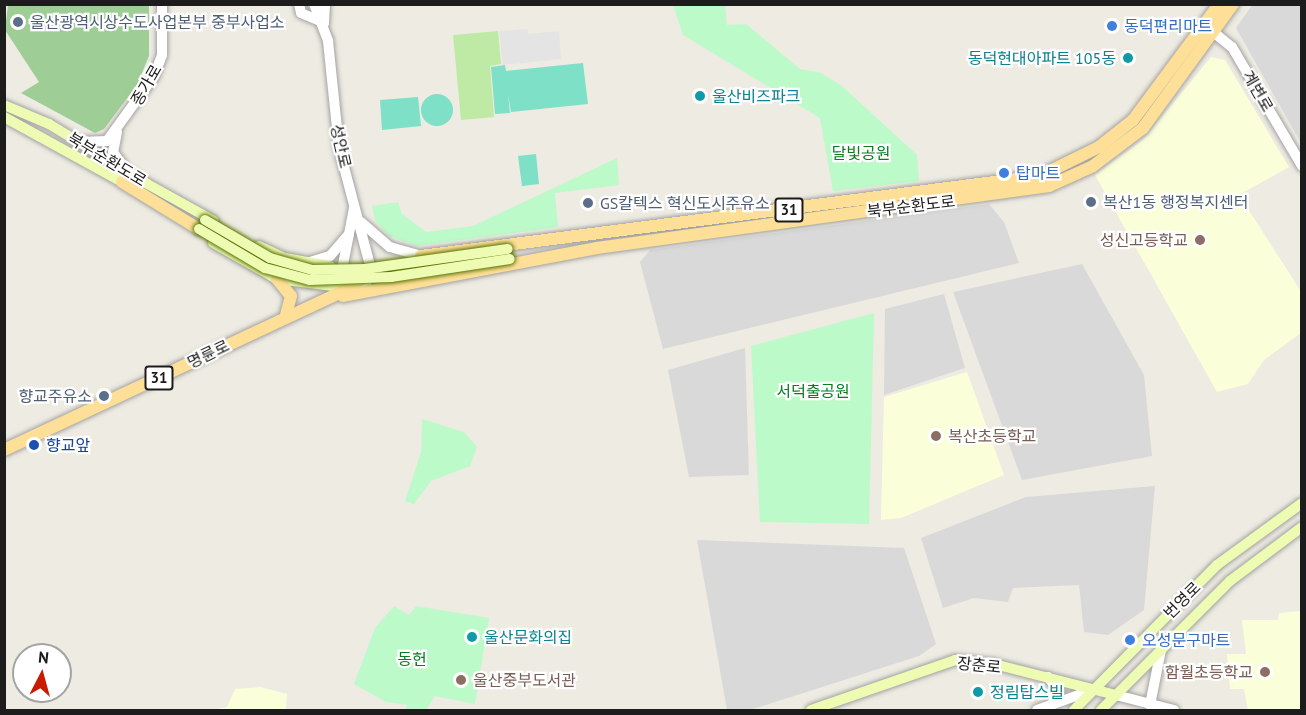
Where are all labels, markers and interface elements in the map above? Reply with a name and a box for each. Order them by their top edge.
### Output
place label: 울산광역시상수도사업본부 중부사업소 [30,12,285,32]
marker: 울산광역시상수도사업본부 중부사업소 [11,15,25,29]
place label: 동덕편리마트 [1124,16,1212,36]
marker: 동덕편리마트 [1105,19,1119,33]
place label: 동덕현대아파트 105동 [968,48,1116,68]
marker: 동덕현대아파트 105동 [1121,51,1135,65]
street label: 종가로 [127,61,165,109]
street label: 계변로 [1239,67,1277,115]
place label: 울산비즈파크 [712,86,800,106]
marker: 울산비즈파크 [693,89,707,103]
street label: 성안로 [327,122,355,170]
street label: 북부순환도로 [64,128,150,190]
park label: 달빛공원 [832,143,890,163]
place label: 탑마트 [1016,163,1060,183]
marker: 탑마트 [997,166,1011,180]
street label: 북부순환도로 [866,191,956,221]
place label: 복산1동 행정복지센터 [1103,192,1248,212]
place label: GS칼텍스 혁신도시주유소 [600,193,770,213]
marker: 복산1동 행정복지센터 [1084,195,1098,209]
marker: GS칼텍스 혁신도시주유소 [581,196,595,210]
road number: 31 [774,198,804,222]
place label: 성신고등학교 [1100,230,1188,250]
marker: 성신고등학교 [1193,233,1207,247]
street label: 명륜로 [184,336,232,372]
road number: 31 [144,366,174,390]
park label: 서덕출공원 [776,381,850,401]
place label: 향교주유소 [18,386,92,406]
marker: 향교주유소 [97,389,111,403]
place label: 복산초등학교 [948,426,1036,446]
marker: 복산초등학교 [929,429,943,443]
place label: 향교앞 [46,435,90,455]
marker: 향교앞 [27,438,41,452]
street label: 번영로 [1160,578,1204,622]
place label: 울산문화의집 [484,627,572,647]
marker: 울산문화의집 [465,630,479,644]
place label: 오성문구마트 [1142,630,1230,650]
marker: 오성문구마트 [1123,633,1137,647]
north arrow [12,643,72,703]
text: N [37,647,50,668]
park label: 동헌 [397,649,427,669]
street label: 장춘로 [956,653,1002,677]
place label: 함월초등학교 [1165,662,1253,682]
marker: 함월초등학교 [1258,665,1272,679]
place label: 울산중부도서관 [473,670,576,690]
marker: 울산중부도서관 [454,673,468,687]
place label: 정림탑스빌 [990,682,1064,702]
marker: 정림탑스빌 [971,685,985,699]

